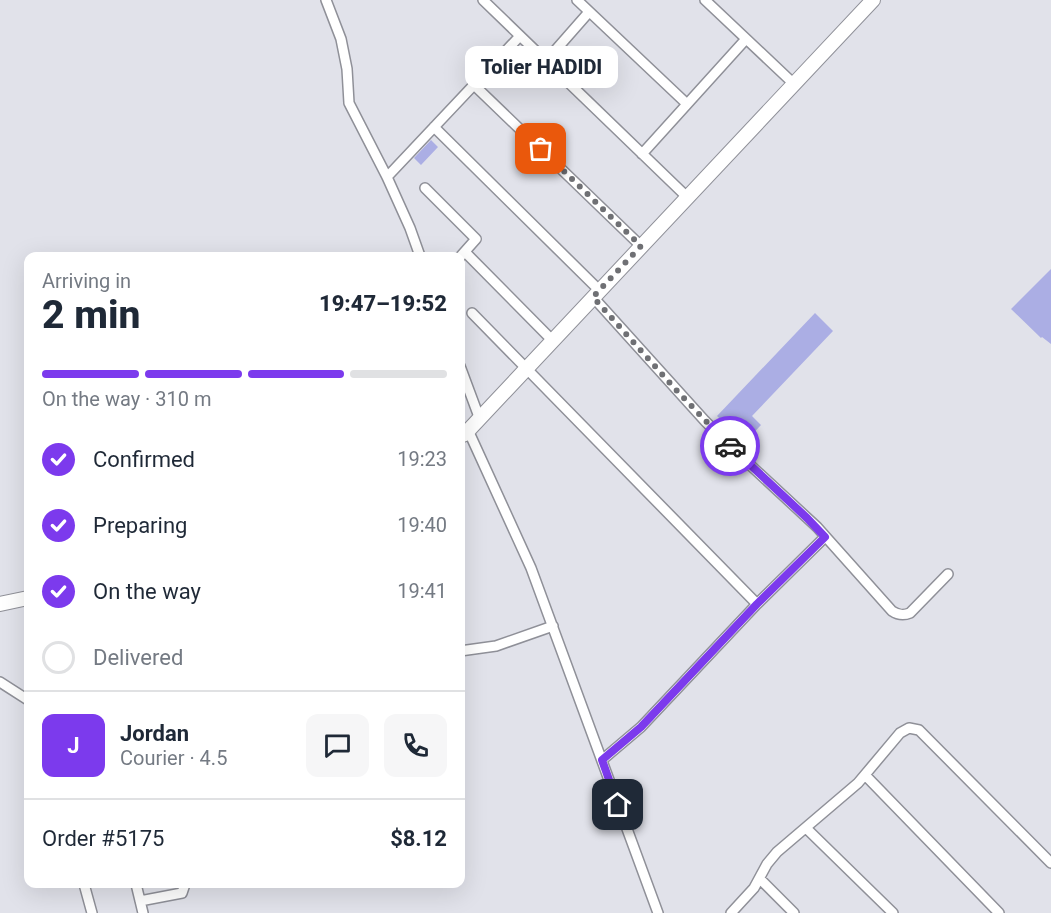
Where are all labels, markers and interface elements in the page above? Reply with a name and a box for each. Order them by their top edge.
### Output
callout: Tolier HADIDI [464,47,618,89]
text: Tolier HADIDI [481,55,602,79]
pin [515,123,566,174]
icon: bag [524,132,557,165]
text: Arriving in [42,269,131,293]
text: 19:47–19:52 [319,291,447,316]
text: 2 min [42,292,140,338]
text: On the way · 310 m [42,387,211,411]
courier [700,416,760,476]
icon: car [714,430,747,463]
icon: check [42,443,75,476]
text: Confirmed [93,447,195,472]
text: 19:23 [397,447,447,471]
icon: check [42,509,75,542]
text: Preparing [93,513,187,538]
text: 19:40 [397,513,447,537]
icon: check [42,575,75,608]
text: On the way [93,579,201,604]
text: 19:41 [397,579,447,603]
text: Delivered [93,645,183,670]
button: chat [306,714,369,777]
button: phone [384,714,447,777]
text: Jordan [120,721,189,746]
text: J [67,733,80,758]
text: Courier · 4.5 [120,746,227,770]
pin [592,779,643,830]
icon: home [601,788,634,821]
text: Order #5175 [42,826,164,851]
text: $8.12 [390,826,447,851]

